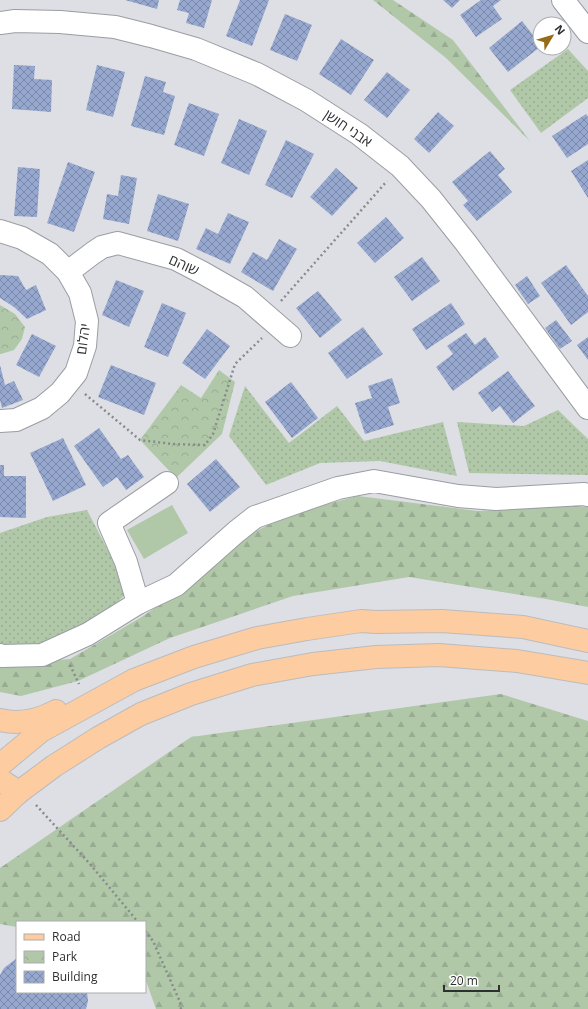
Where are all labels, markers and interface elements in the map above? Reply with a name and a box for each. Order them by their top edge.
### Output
north arrow [532,16,572,56]
text: N [552,21,569,38]
street label: אבני חושן [320,105,376,151]
street label: שוהם [166,250,202,280]
street label: יהלום [71,322,94,356]
legend [16,921,146,993]
text: Road [52,928,81,945]
text: Park [52,948,78,965]
scale bar [444,967,499,993]
text: Building [52,968,98,985]
text: 20 m [450,972,478,989]

